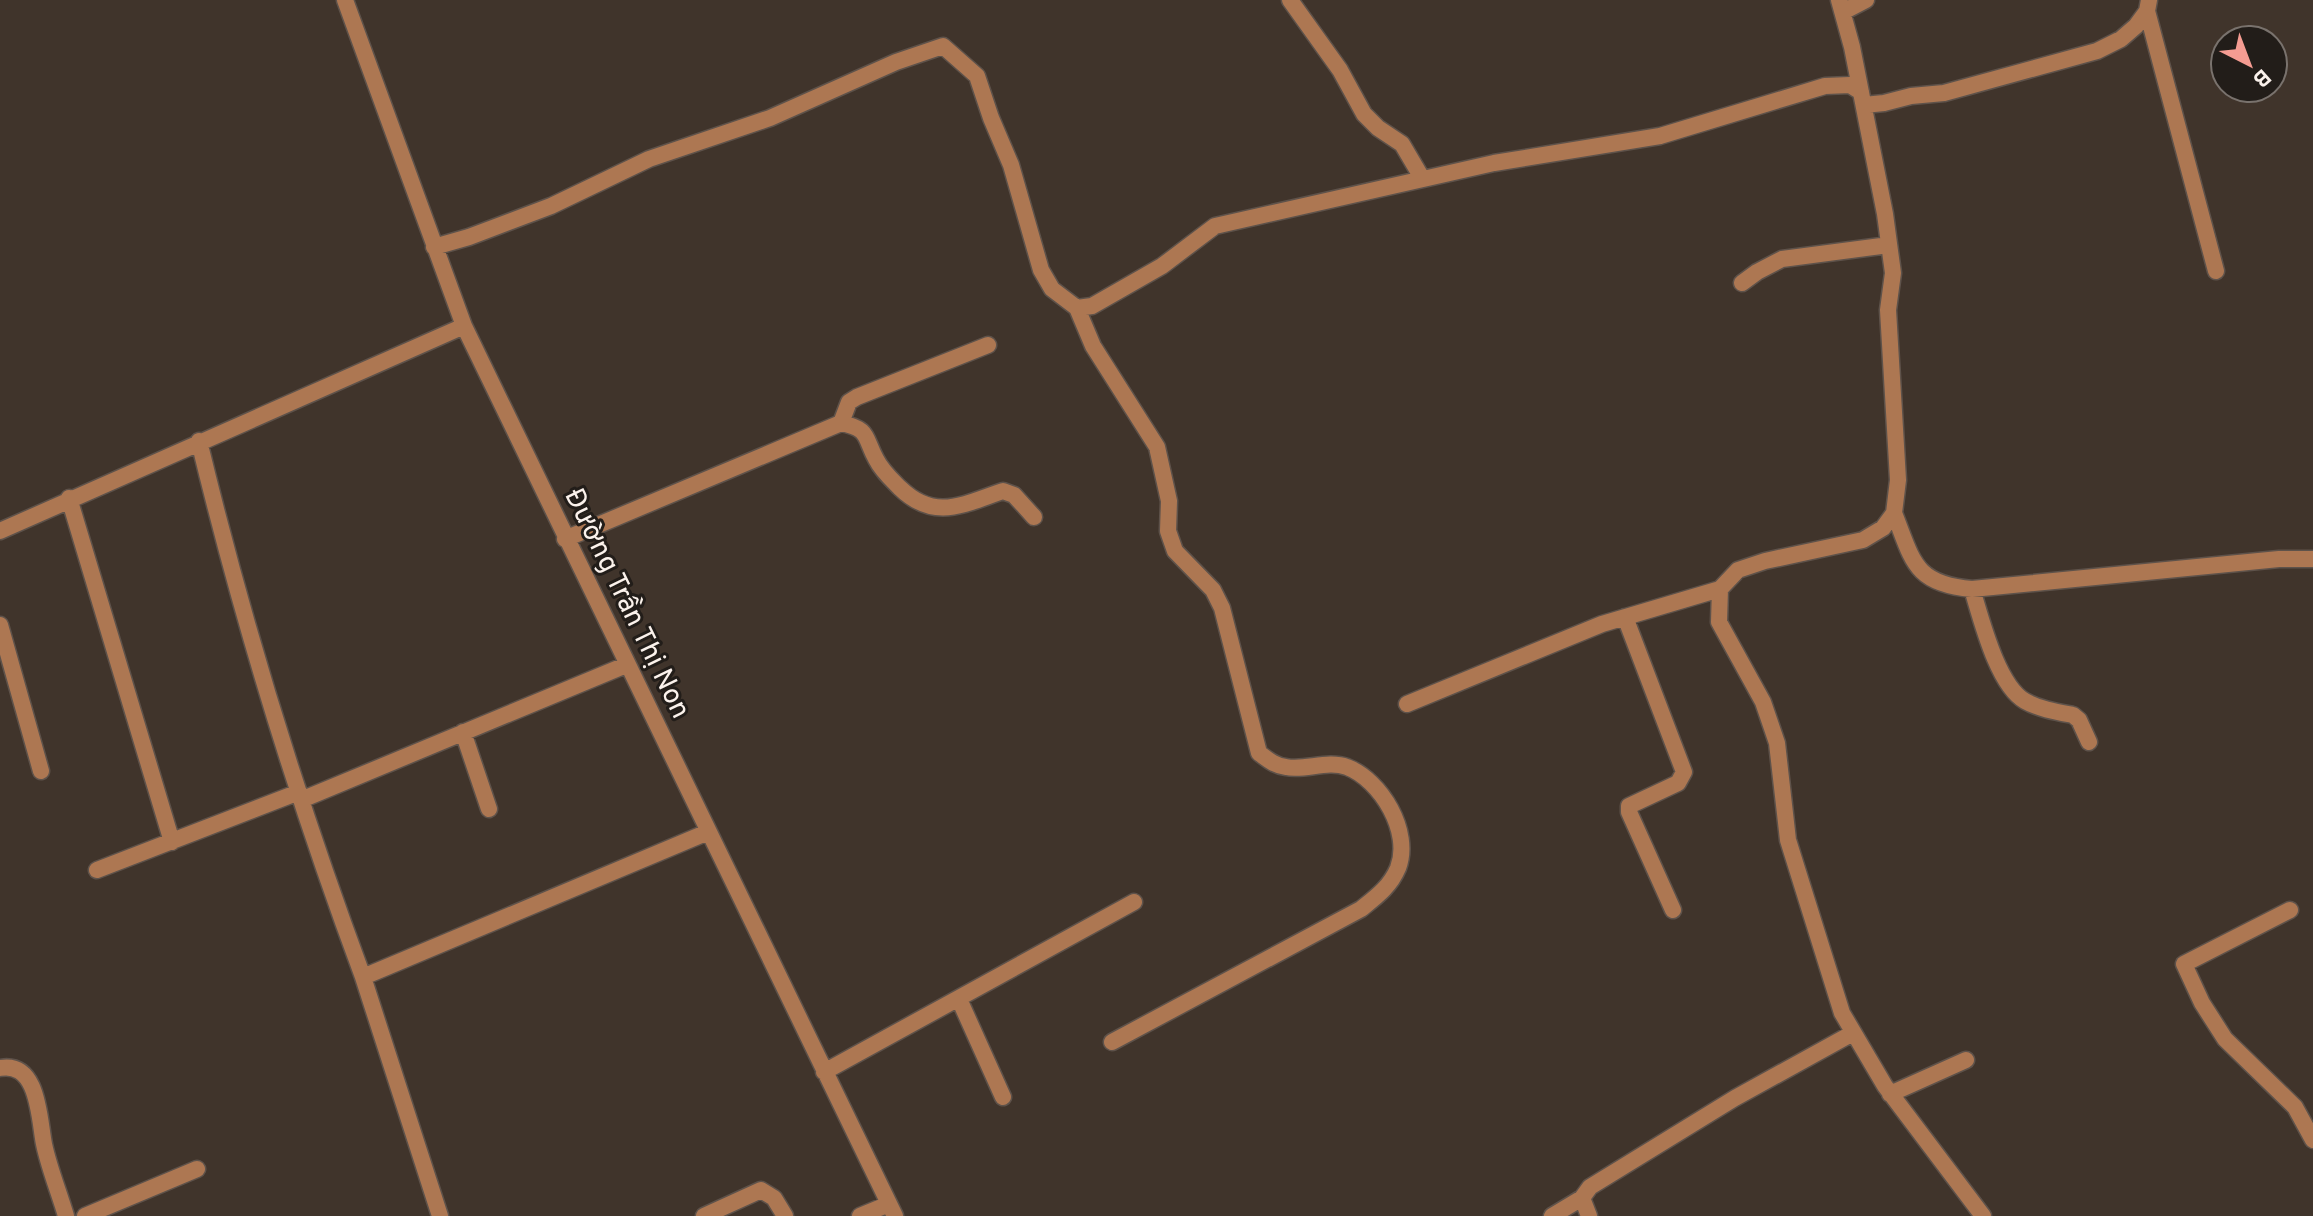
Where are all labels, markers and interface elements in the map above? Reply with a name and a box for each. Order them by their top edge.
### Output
north arrow [2209,24,2289,104]
text: B [2246,62,2275,92]
street label: Đường Trần Thị Non [555,483,698,725]

